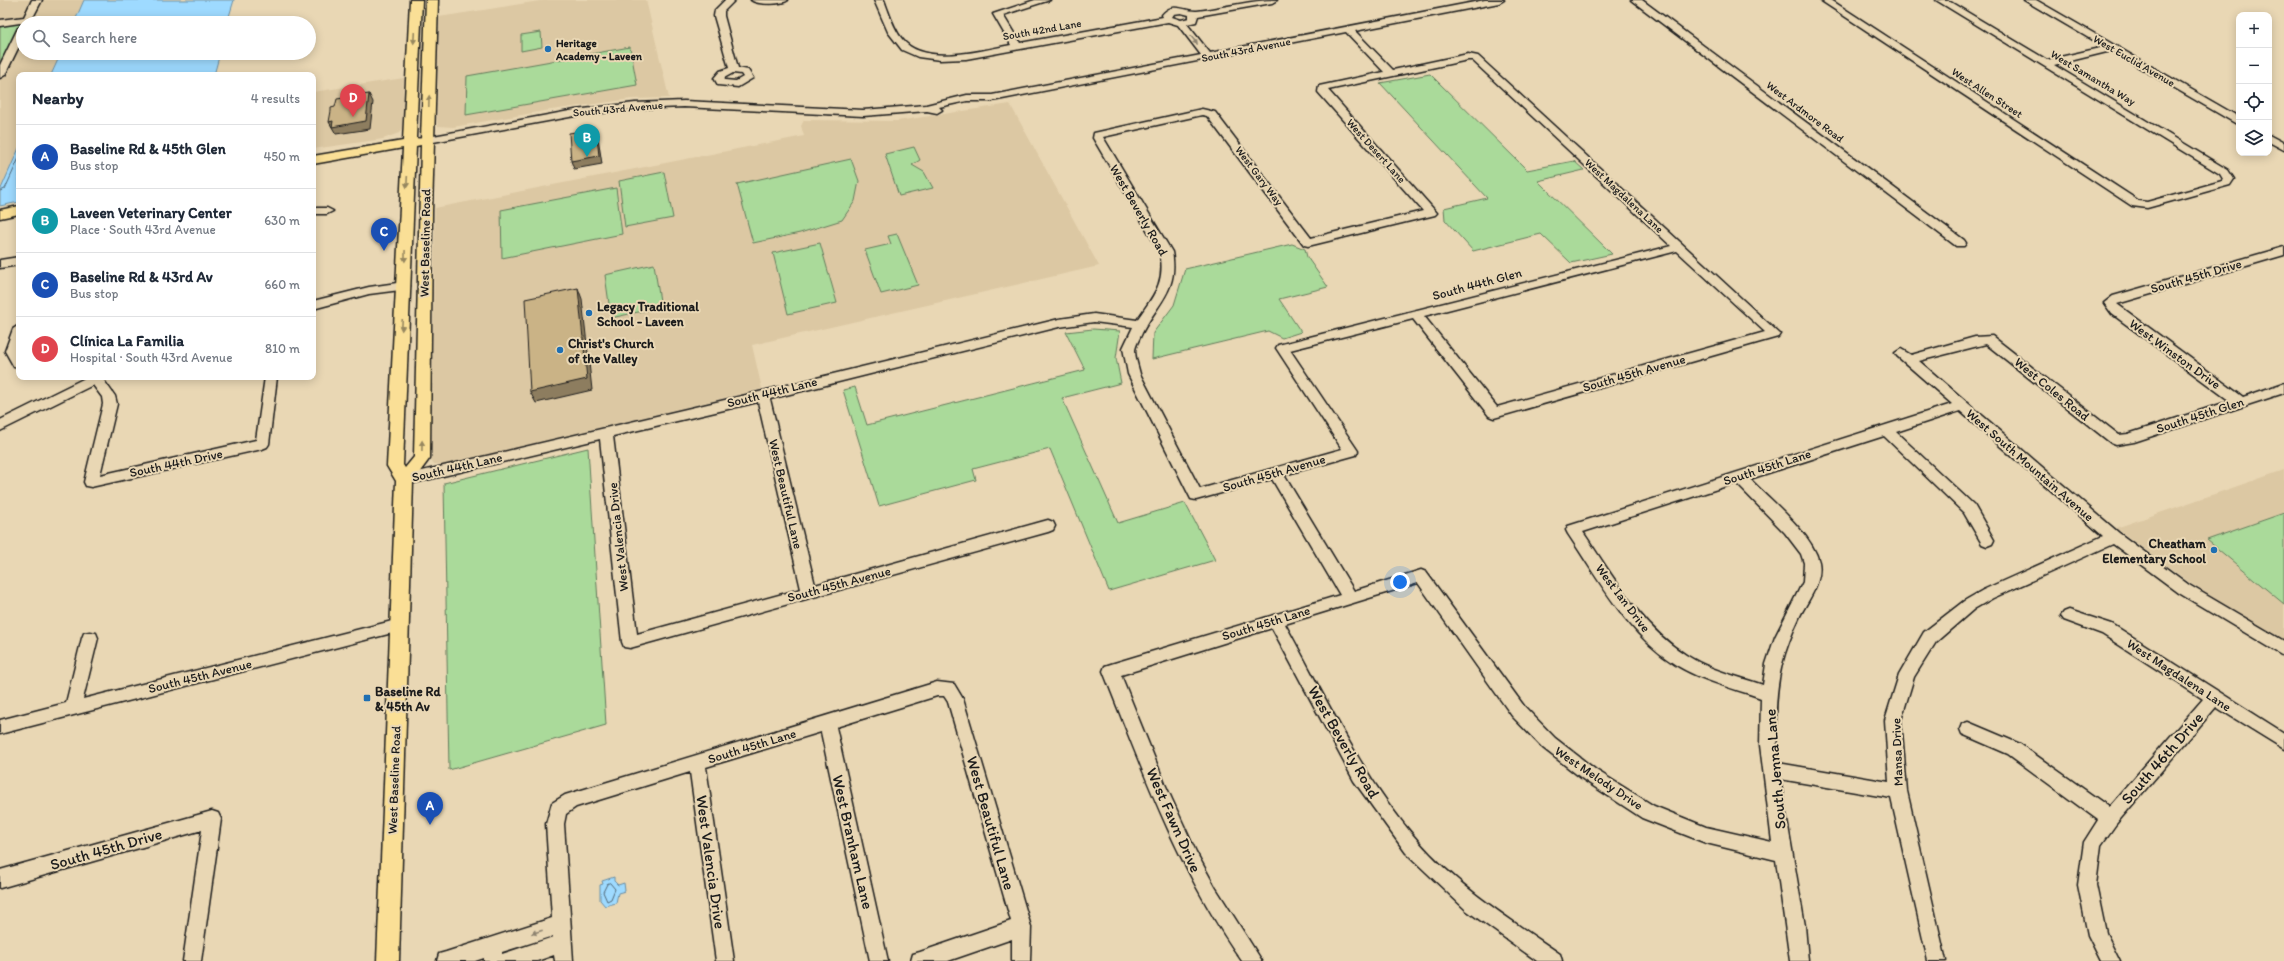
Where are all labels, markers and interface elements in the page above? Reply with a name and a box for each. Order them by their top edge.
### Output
map controls [2236,12,2272,156]
button: + [2236,12,2272,48]
search box [16,16,316,60]
street label: South 42nd Lane [1002,17,1082,43]
icon: search [30,27,52,49]
text: Search here [62,29,137,47]
one-way arrow [410,32,417,44]
street label: West Euclid Avenue [2091,32,2177,90]
one-way arrow [1190,35,1199,46]
street label: South 43rd Avenue [1200,35,1292,65]
place label: Heritage Academy - Laveen [555,37,643,64]
marker: Heritage Academy - Laveen [543,44,553,54]
street label: West Samantha Way [2048,48,2138,108]
button: − [2236,48,2272,84]
street label: West Allen Street [1949,65,2025,121]
street label: West Ardmore Road [1764,79,1846,145]
pin: D [340,84,366,117]
button: locate [2236,84,2272,120]
text: Nearby [32,88,84,108]
text: 4 results [251,91,300,106]
one-way arrow [426,94,432,107]
street label: South 43rd Avenue [572,99,664,119]
street label: West Desert Lane [1344,116,1408,186]
button: layers [2236,120,2272,156]
pin: B [574,124,600,157]
text: Baseline Rd & 45th Glen [70,140,226,158]
street label: West Gary Way [1232,144,1286,208]
text: A [41,149,49,164]
text: 450 m [263,149,300,164]
street label: West Magdalena Lane [1582,156,1666,236]
text: Bus stop [70,158,118,173]
street label: West Beverly Road [1107,162,1171,258]
one-way arrow [404,176,411,188]
street label: West Baseline Road [417,189,433,297]
text: Laveen Veterinary Center [70,204,232,222]
text: B [41,213,49,228]
text: 630 m [264,213,300,228]
pin: C [371,218,397,251]
text: Place · South 43rd Avenue [70,222,216,237]
one-way arrow [401,250,408,262]
street label: South 45th Drive [2149,256,2243,296]
street label: South 44th Glen [1431,265,1524,303]
text: Baseline Rd & 43rd Av [70,268,213,286]
text: C [41,277,49,292]
text: 660 m [264,277,300,292]
text: Bus stop [70,286,118,301]
place label: Legacy Traditional School - Laveen [597,299,699,329]
marker: Legacy Traditional School - Laveen [584,308,594,318]
street label: West Winston Drive [2126,316,2224,392]
one-way arrow [398,319,405,331]
text: Clínica La Familia [70,332,184,350]
place label: Christ's Church of the Valley [568,336,655,367]
text: D [41,341,49,356]
text: 810 m [265,341,300,356]
marker: Christ's Church of the Valley [555,345,565,355]
text: Hospital · South 43rd Avenue [70,350,232,365]
street label: South 45th Avenue [1581,351,1687,395]
street label: West Coles Road [2011,354,2093,424]
street label: South 44th Lane [725,374,819,410]
street label: South 45th Glen [2154,394,2246,436]
street label: West South Mountain Avenue [1963,406,2097,524]
street label: West Beautiful Lane [766,437,806,551]
one-way arrow [419,439,425,452]
street label: South 44th Drive [128,446,224,480]
street label: South 45th Lane [1721,446,1813,488]
street label: South 44th Lane [410,449,504,485]
street label: South 45th Avenue [1221,451,1327,495]
street label: West Valencia Drive [605,482,631,592]
place label: Cheatham Elementary School [2102,536,2206,567]
marker: Cheatham Elementary School [2209,545,2219,555]
street label: West Ian Drive [1593,561,1653,635]
street label: South 45th Avenue [786,563,892,605]
your location [1390,572,1410,592]
street label: South 45th Lane [1220,602,1312,644]
street label: West Magdalena Lane [2124,636,2234,714]
street label: South 45th Avenue [147,656,253,696]
street label: West Beverly Road [1304,682,1384,802]
place label: Baseline Rd & 45th Av [375,684,441,714]
marker: Baseline Rd & 45th Av [362,693,372,703]
street label: South Jenna Lane [1760,708,1790,830]
street label: South 46th Drive [2117,708,2207,808]
street label: Mansa Drive [1888,718,1906,786]
street label: South 45th Lane [706,725,798,767]
street label: West Baseline Road [385,726,403,834]
street label: West Melody Drive [1552,743,1646,813]
street label: West Beautiful Lane [963,754,1019,892]
street label: West Fawn Drive [1142,765,1206,875]
street label: West Branham Lane [828,773,878,911]
pin: A [417,792,443,825]
street label: West Valencia Drive [692,794,730,930]
street label: South 45th Drive [48,824,164,874]
one-way arrow [531,929,543,935]

